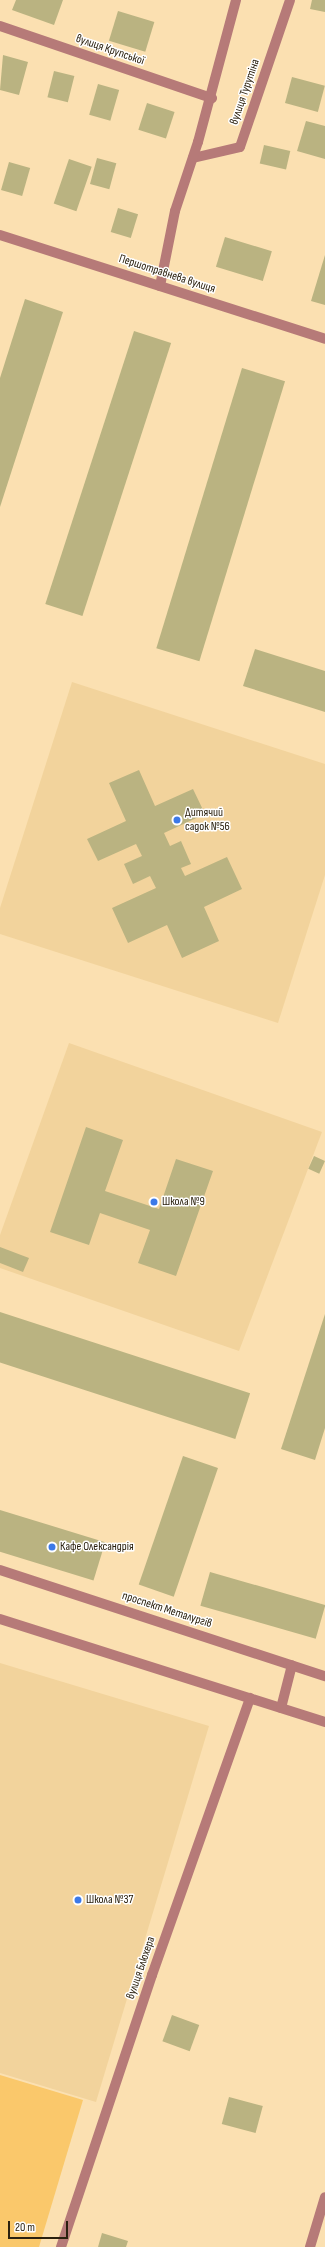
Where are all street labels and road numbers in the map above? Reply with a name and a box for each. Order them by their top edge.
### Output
street label: вулиця Крупської [74,32,146,68]
street label: вулиця Турутіна [227,57,263,127]
street label: Першотравнева вулиця [117,252,217,296]
street label: проспект Металургів [120,1589,214,1631]
street label: вулиця Блюхера [124,1935,158,2001]

